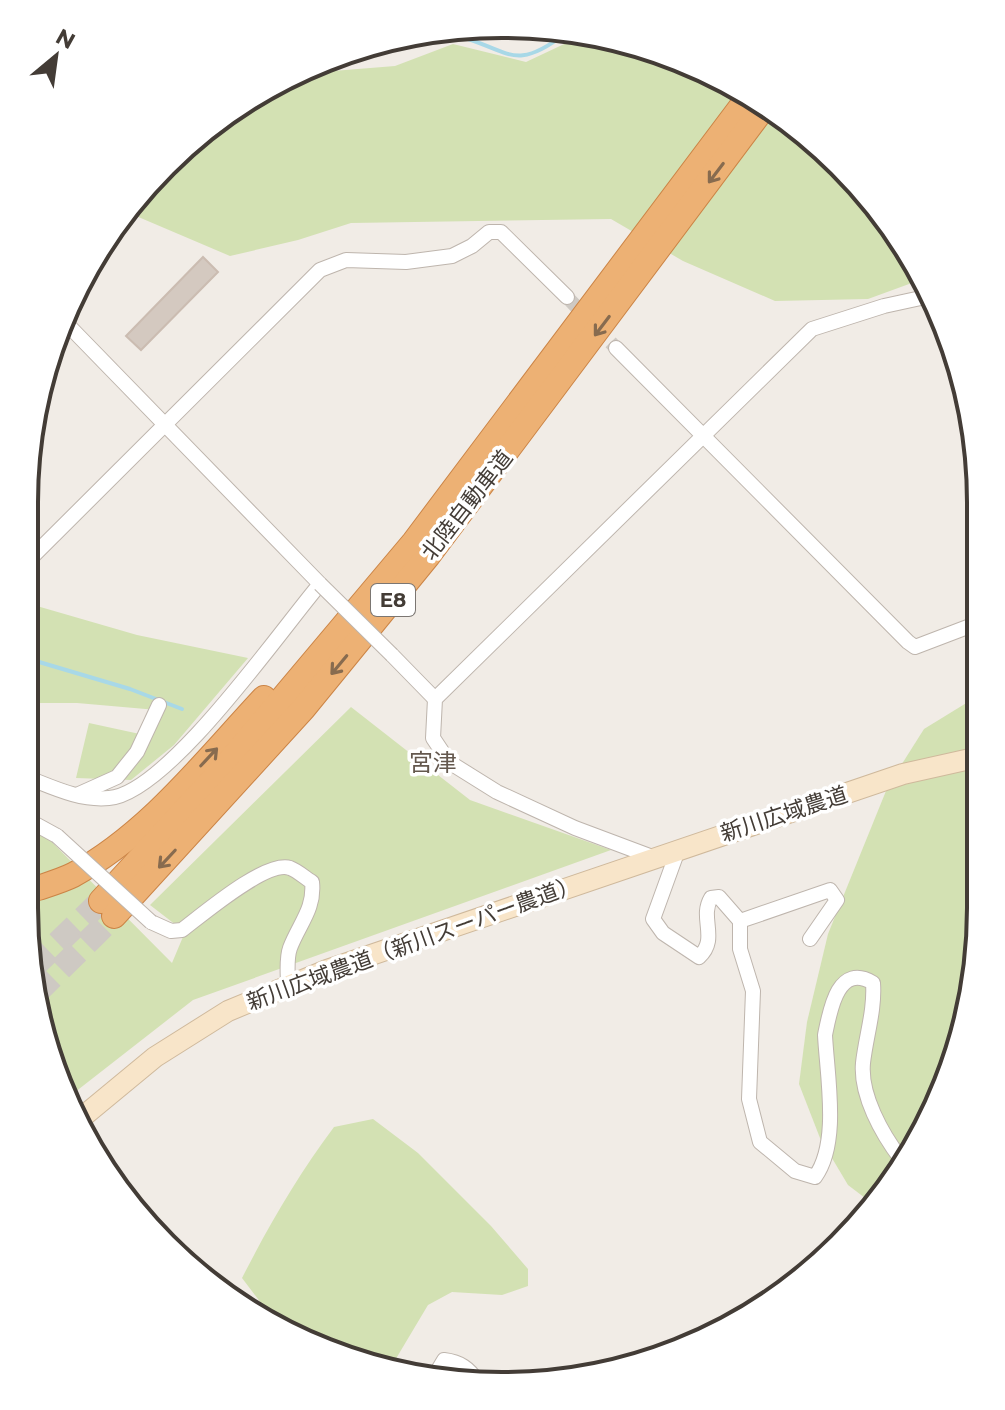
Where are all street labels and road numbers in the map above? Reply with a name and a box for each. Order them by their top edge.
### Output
street label: 北陸自動車道 [416,445,518,565]
road number: E8 [371,584,415,616]
street label: 新川広域農道 [717,781,851,847]
street label: 新川広域農道（新川スーパー農道） [243,870,583,1016]

